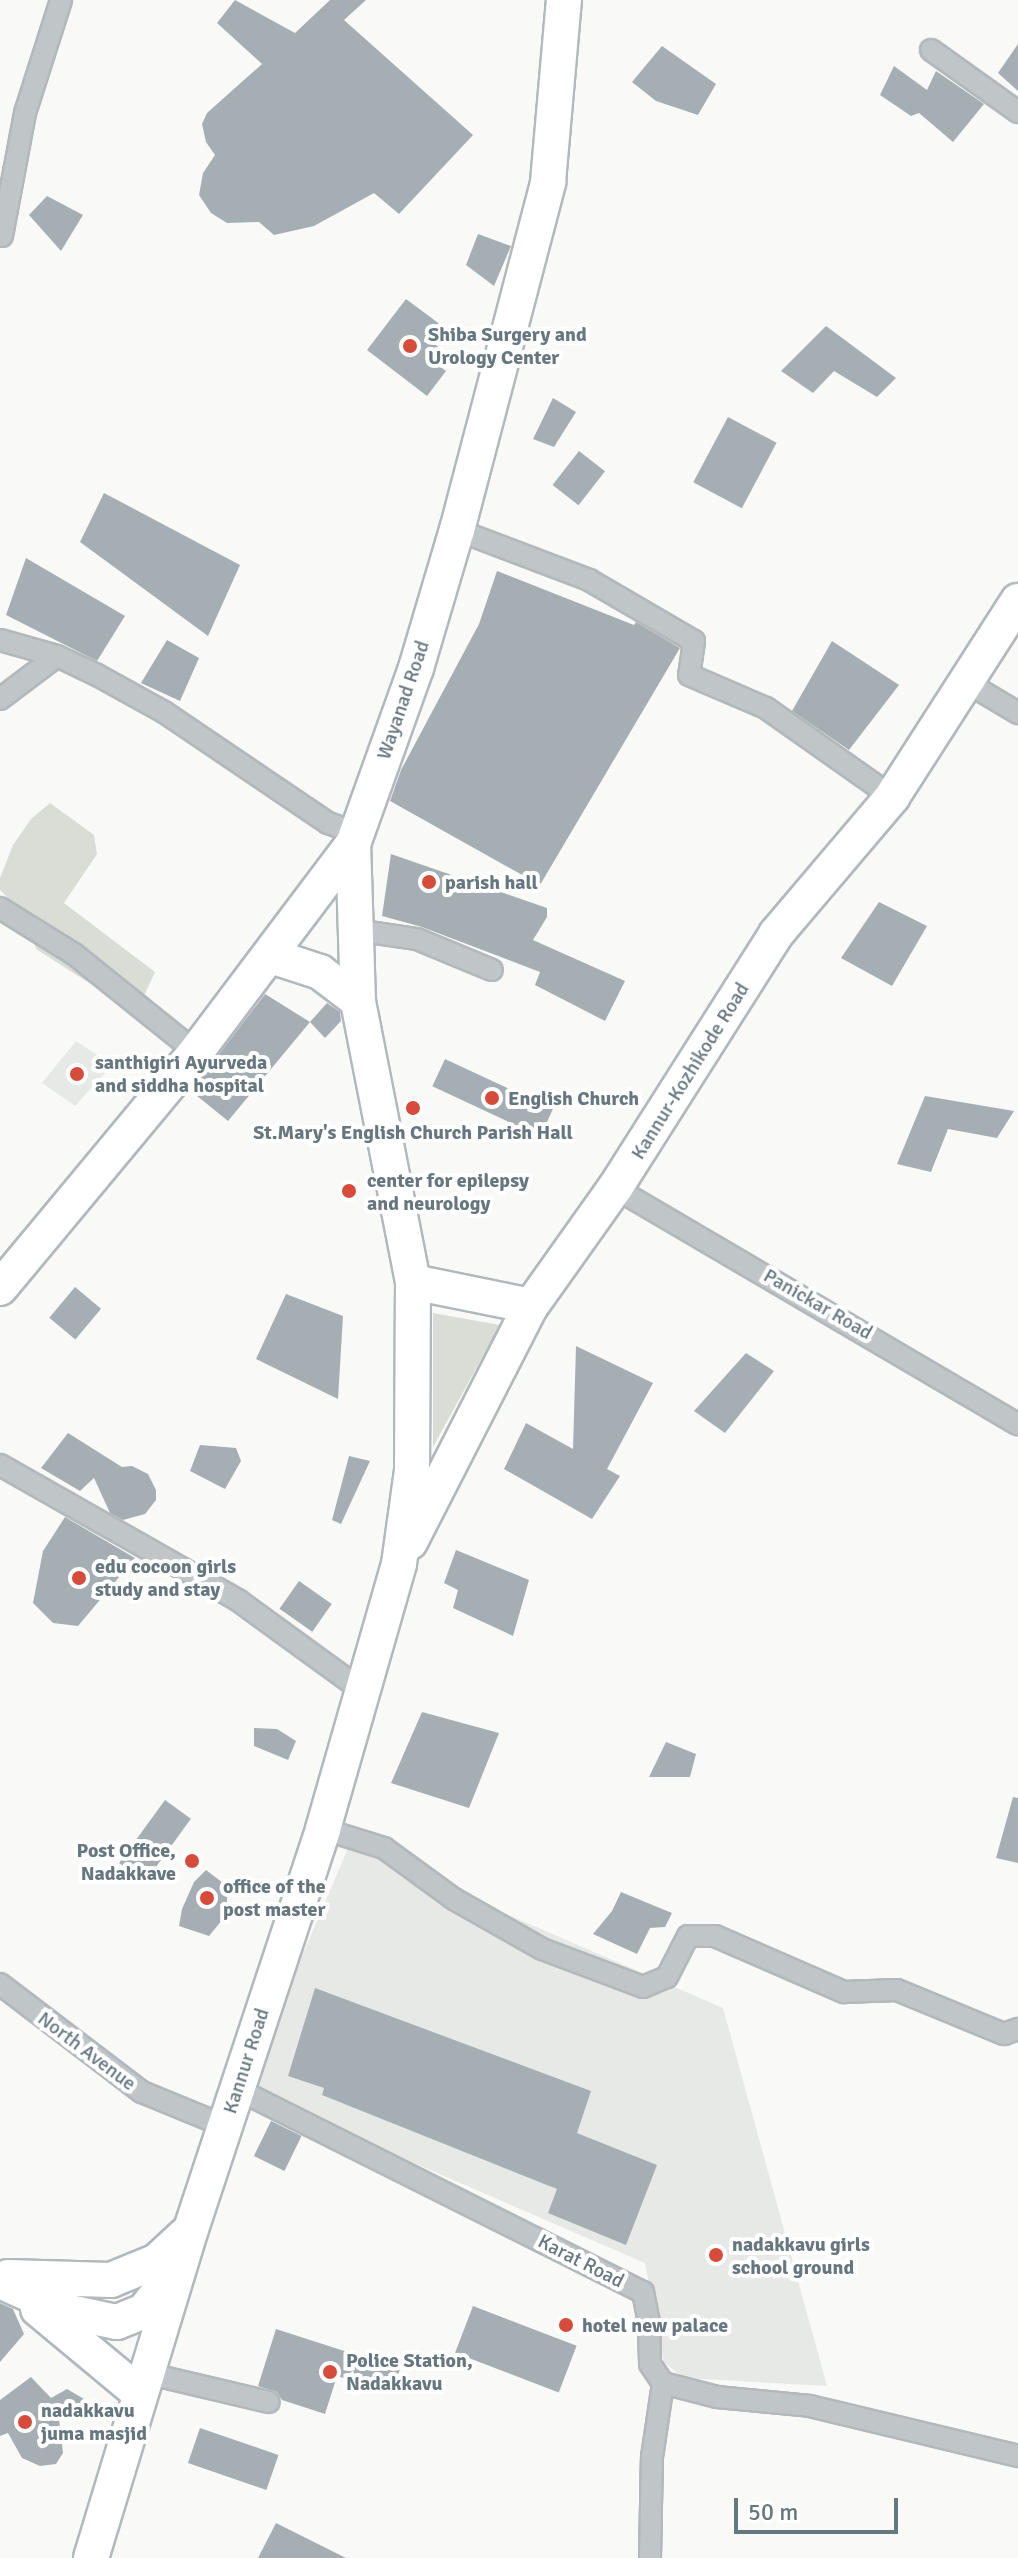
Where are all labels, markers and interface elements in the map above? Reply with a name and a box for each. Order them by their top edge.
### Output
place label: Shiba Surgery and Urology Center [428,322,587,369]
marker: Shiba Surgery and Urology Center [399,335,421,357]
street label: Wayanad Road [371,637,435,763]
place label: parish hall [445,870,538,894]
marker: parish hall [420,873,438,891]
street label: Kannur-Kozhikode Road [626,978,754,1164]
place label: santhigiri Ayurveda and siddha hospital [95,1050,267,1097]
marker: santhigiri Ayurveda and siddha hospital [66,1063,88,1085]
place label: English Church [508,1086,639,1110]
marker: English Church [483,1089,501,1107]
marker: St.Mary's English Church Parish Hall [404,1099,422,1117]
place label: St.Mary's English Church Parish Hall [253,1120,573,1144]
place label: center for epilepsy and neurology [367,1168,529,1215]
marker: center for epilepsy and neurology [338,1180,360,1202]
street label: Panickar Road [759,1263,877,1345]
place label: edu cocoon girls study and stay [95,1554,236,1601]
marker: edu cocoon girls study and stay [70,1569,88,1587]
place label: Post Office, Nadakkave [77,1838,176,1885]
marker: Post Office, Nadakkave [183,1852,201,1870]
place label: office of the post master [223,1874,326,1921]
marker: office of the post master [198,1889,216,1907]
street label: Kannur Road [218,2005,274,2117]
street label: North Avenue [33,2006,141,2096]
street label: Karat Road [534,2229,628,2293]
place label: nadakkavu girls school ground [732,2232,870,2279]
marker: nadakkavu girls school ground [707,2246,725,2264]
place label: hotel new palace [582,2313,728,2337]
marker: hotel new palace [557,2316,575,2334]
place label: Police Station, Nadakkavu [346,2348,473,2395]
marker: Police Station, Nadakkavu [321,2363,339,2381]
place label: nadakkavu juma masjid [41,2398,147,2445]
marker: nadakkavu juma masjid [16,2413,34,2431]
scale bar [738,2482,902,2532]
text: 50 m [748,2497,798,2527]

